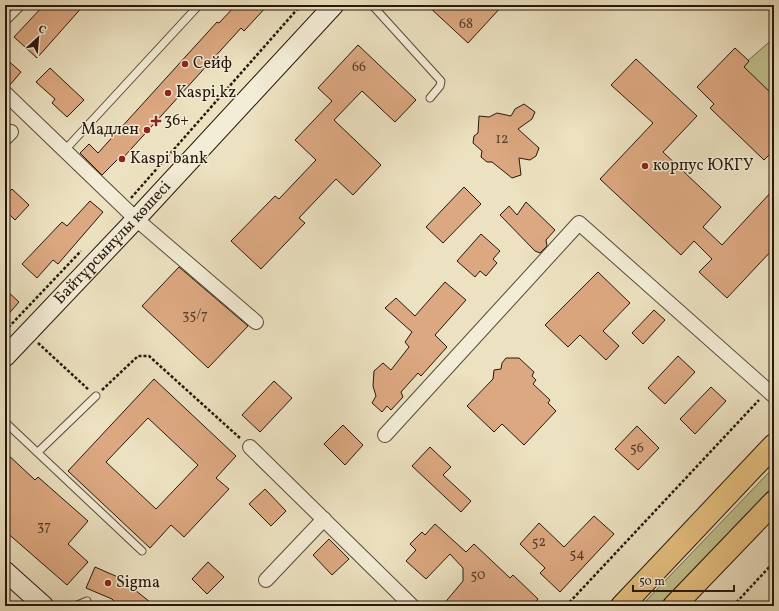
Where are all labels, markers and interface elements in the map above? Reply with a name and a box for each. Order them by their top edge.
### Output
house number: 68 [459,15,473,34]
north arrow [18,18,58,58]
text: С [35,22,48,39]
place label: Сейф [193,53,232,75]
house number: 66 [352,58,366,77]
marker: Сейф [180,59,190,69]
place label: Kaspi.kz [176,82,236,104]
marker: Kaspi.kz [163,88,173,98]
place label: 36+ [164,110,189,132]
marker: 36+ [151,116,161,126]
place label: Мадлен [81,119,139,141]
marker: Мадлен [142,125,152,135]
house number: 12 [496,130,508,149]
place label: Kaspi bank [130,148,208,170]
marker: Kaspi bank [117,154,127,164]
place label: корпус ЮКГУ [653,155,754,177]
marker: корпус ЮКГУ [640,161,650,171]
street label: Байтұрсынұлы көшесі [49,176,177,309]
house number: 35/7 [182,306,208,325]
house number: 56 [630,439,644,458]
house number: 37 [37,517,51,536]
house number: 52 [532,533,546,552]
house number: 54 [569,545,585,564]
house number: 50 [471,566,485,585]
scale bar [633,567,734,593]
place label: Sigma [116,572,160,594]
text: 50 m [639,574,665,590]
marker: Sigma [103,578,113,588]

